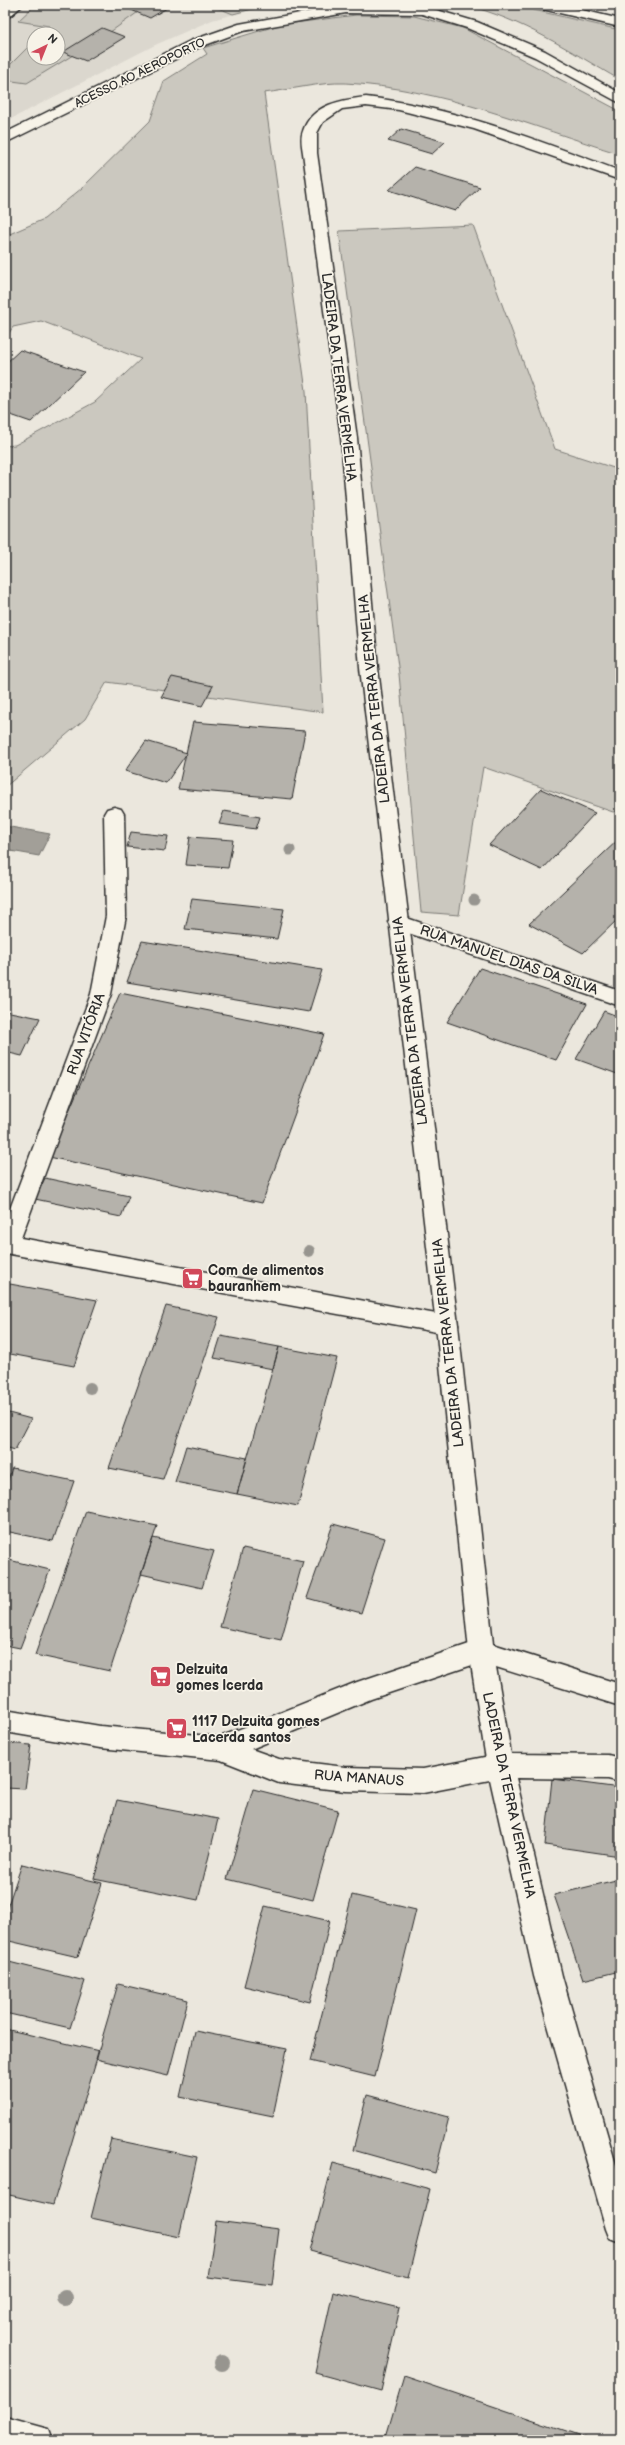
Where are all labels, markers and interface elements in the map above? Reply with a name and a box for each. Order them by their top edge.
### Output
north arrow [26,26,66,66]
text: N [45,31,60,47]
street label: ACESSO AO AEROPORTO [72,35,208,111]
street label: LADEIRA DA TERRA VERMELHA [318,272,360,483]
street label: LADEIRA DA TERRA VERMELHA [355,593,393,804]
street label: LADEIRA DA TERRA VERMELHA [389,915,431,1126]
street label: RUA MANUEL DIAS DA SILVA [418,921,601,999]
street label: RUA VITÓRIA [62,990,109,1077]
street label: LADEIRA DA TERRA VERMELHA [429,1237,467,1448]
place label: Com de alimentos bauranhem [208,1262,324,1295]
supermarket icon: Com de alimentos bauranhem [179,1265,205,1291]
place label: Delzuita gomes lcerda [176,1661,263,1694]
supermarket icon: Delzuita gomes lcerda [147,1664,173,1690]
street label: LADEIRA DA TERRA VERMELHA [479,1691,539,1900]
place label: 1117 Delzuita gomes Lacerda santos [192,1713,320,1746]
supermarket icon: 1117 Delzuita gomes Lacerda santos [164,1716,190,1742]
street label: RUA MANAUS [313,1766,405,1790]

